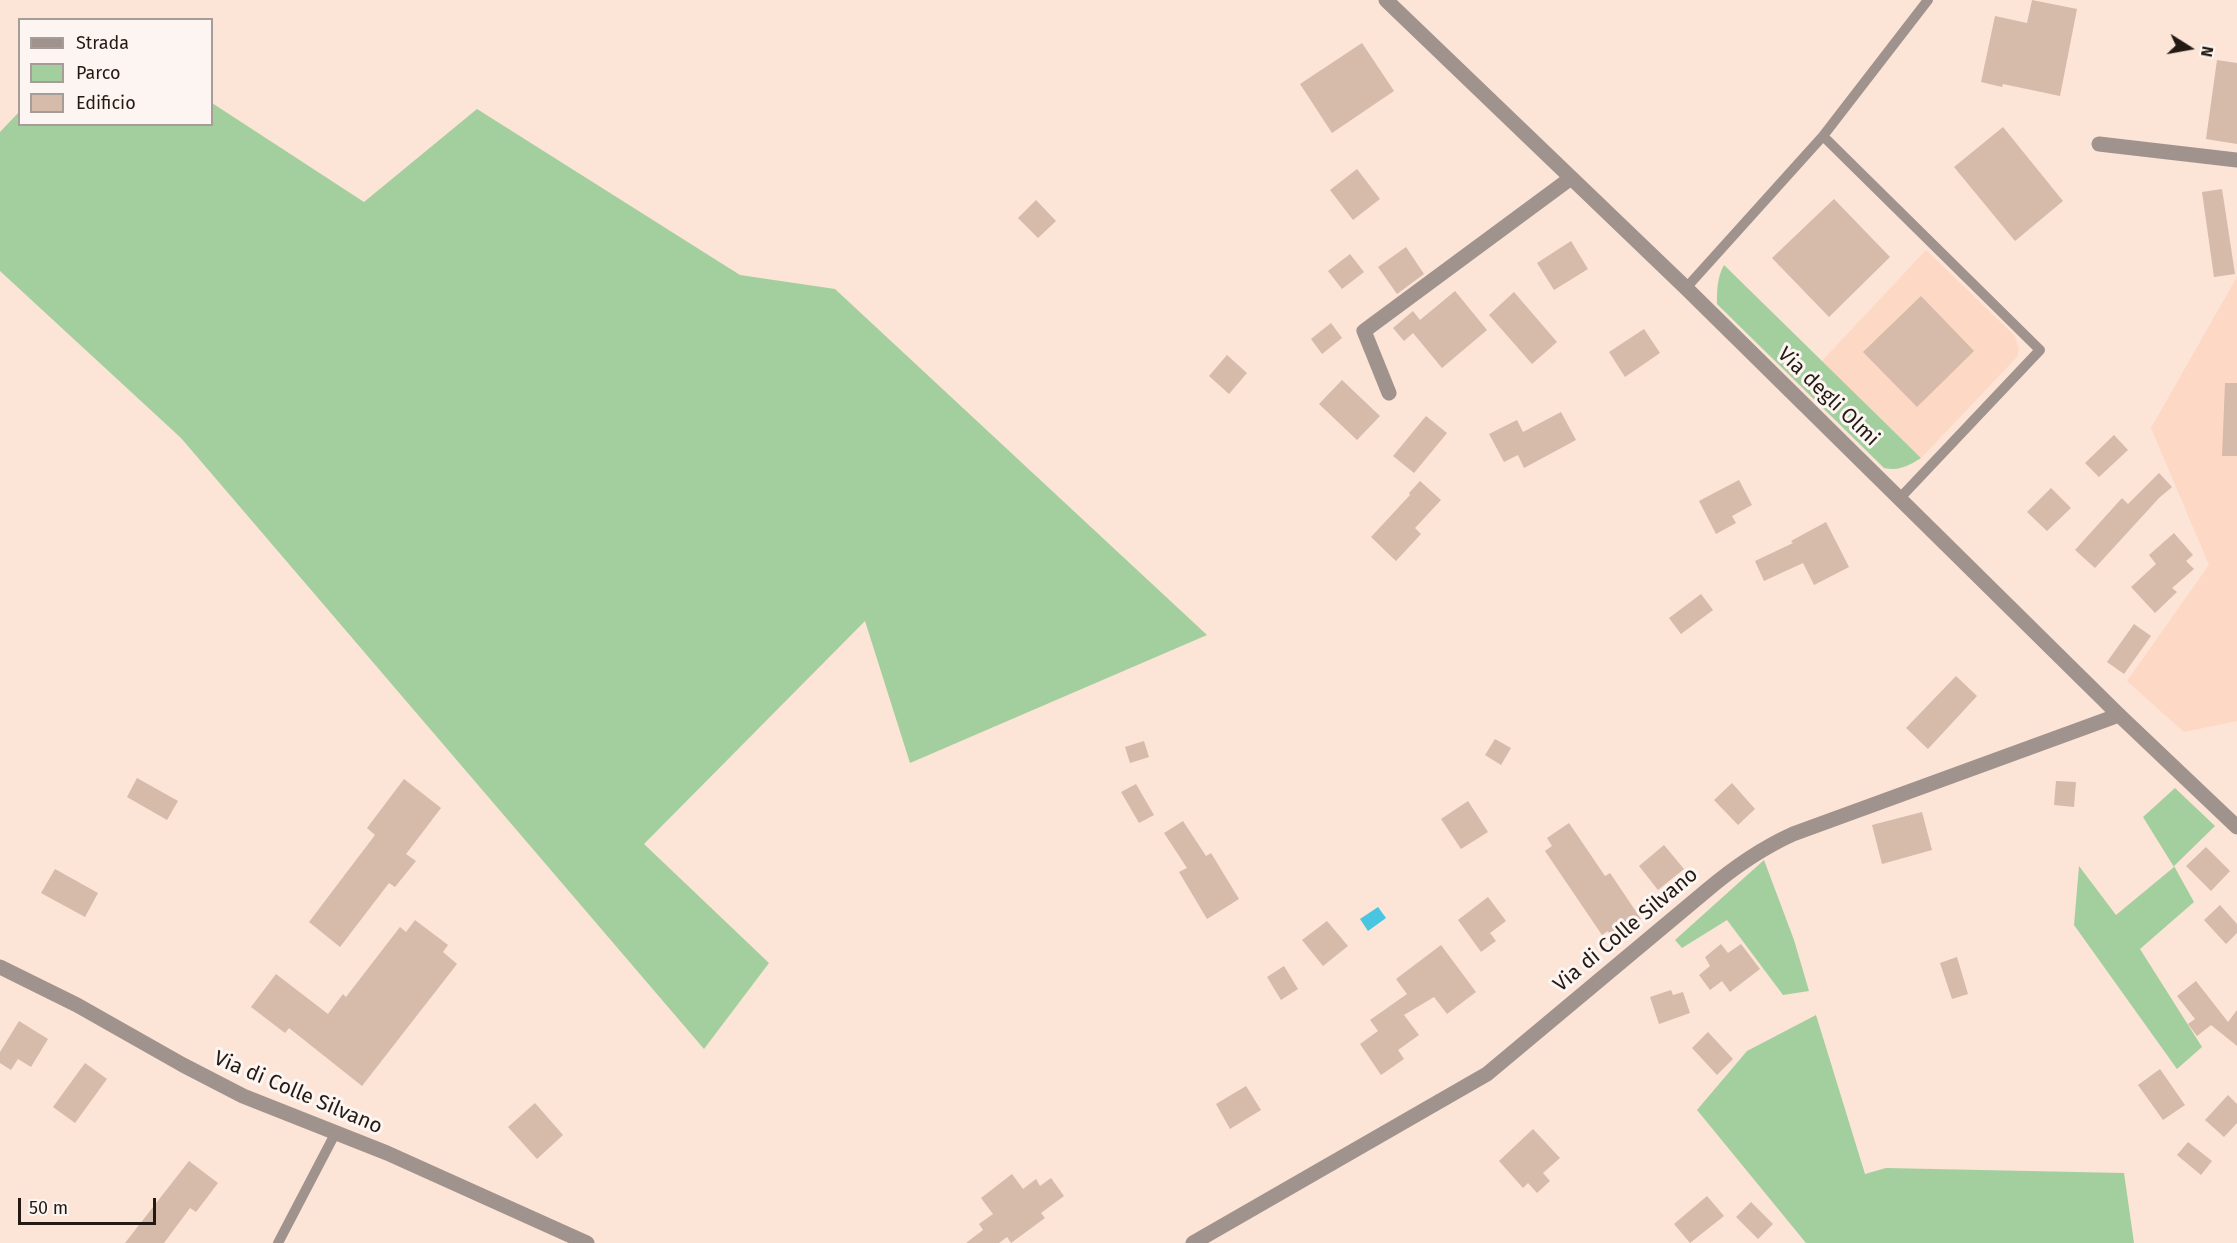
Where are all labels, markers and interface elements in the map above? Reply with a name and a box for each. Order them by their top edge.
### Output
legend [18,18,213,126]
north arrow [2159,18,2219,78]
text: Strada [76,32,129,54]
text: N [2197,45,2217,59]
text: Parco [76,62,120,84]
text: Edificio [76,92,136,114]
street label: Via degli Olmi [1772,342,1884,452]
street label: Via di Colle Silvano [1549,862,1703,998]
street label: Via di Colle Silvano [210,1046,386,1140]
scale bar [21,1186,159,1224]
text: 50 m [29,1197,68,1219]

